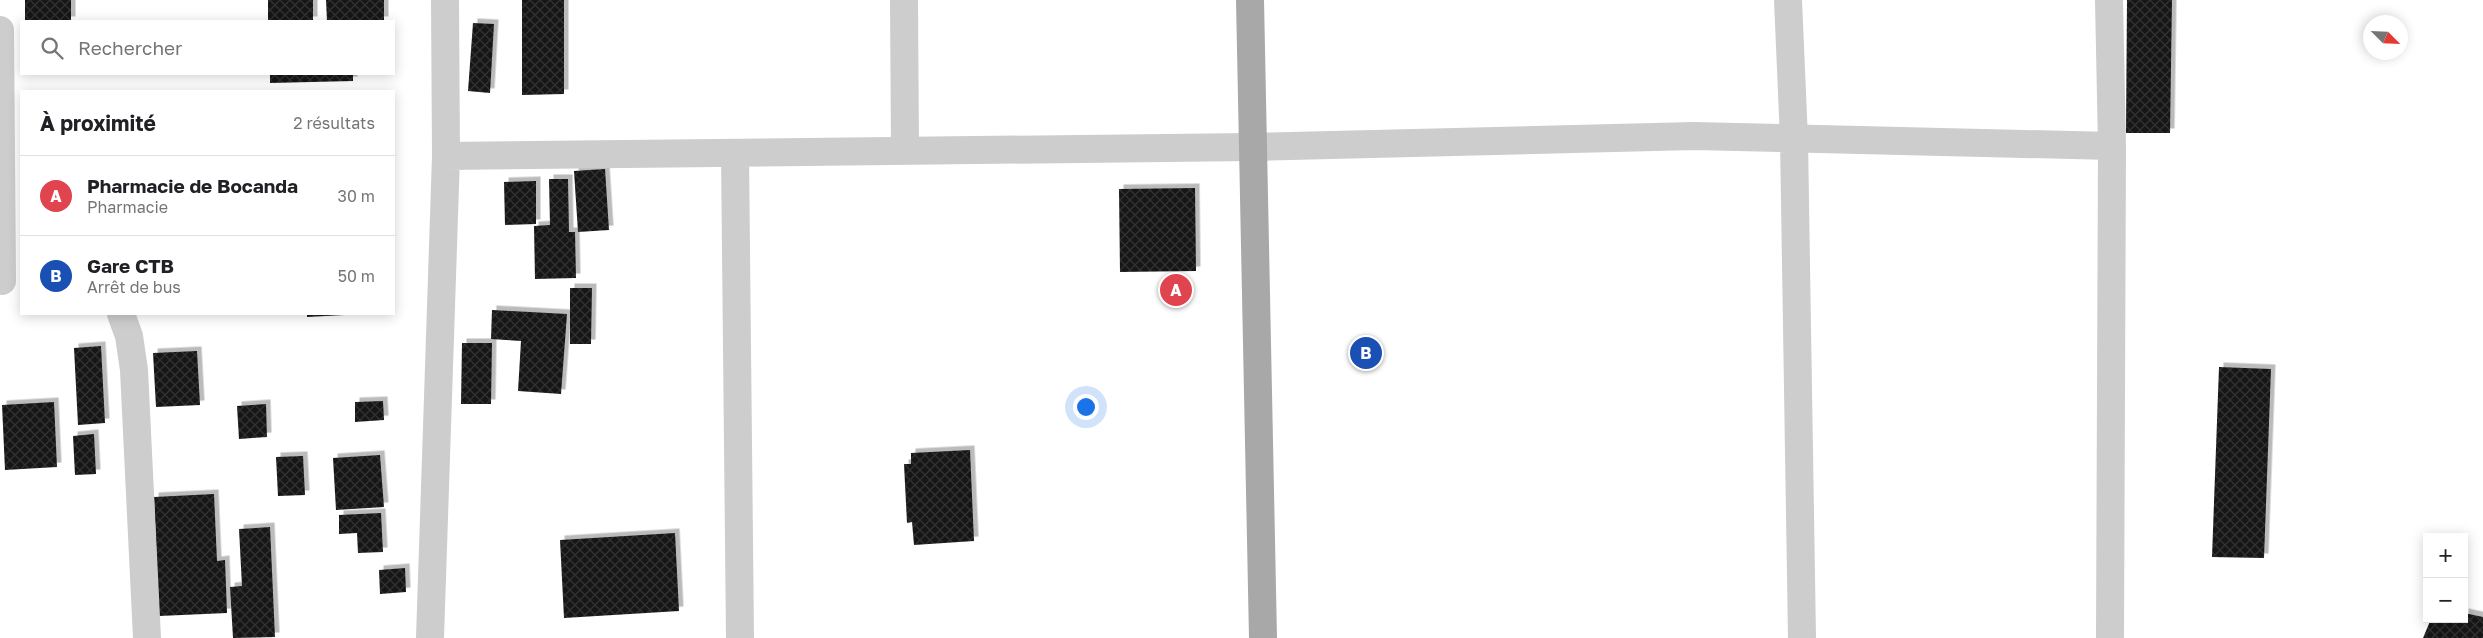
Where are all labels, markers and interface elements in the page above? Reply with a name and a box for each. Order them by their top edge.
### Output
north arrow [2363,15,2408,60]
search box [20,20,395,75]
icon: search [38,34,66,62]
text: Rechercher [78,36,183,59]
text: À proximité [40,110,156,136]
text: 2 résultats [293,113,375,133]
text: Pharmacie de Bocanda [87,174,298,197]
text: A [50,186,62,206]
text: 30 m [338,186,375,206]
text: Pharmacie [87,197,168,217]
text: Gare CTB [87,254,174,277]
text: B [50,266,62,286]
text: 50 m [338,266,375,286]
pin: A [1160,271,1192,309]
text: Arrêt de bus [87,277,181,297]
pin: B [1350,334,1382,372]
your location [1073,394,1099,420]
map controls [2423,533,2468,623]
button: + [2423,533,2468,578]
button: − [2423,578,2468,623]

